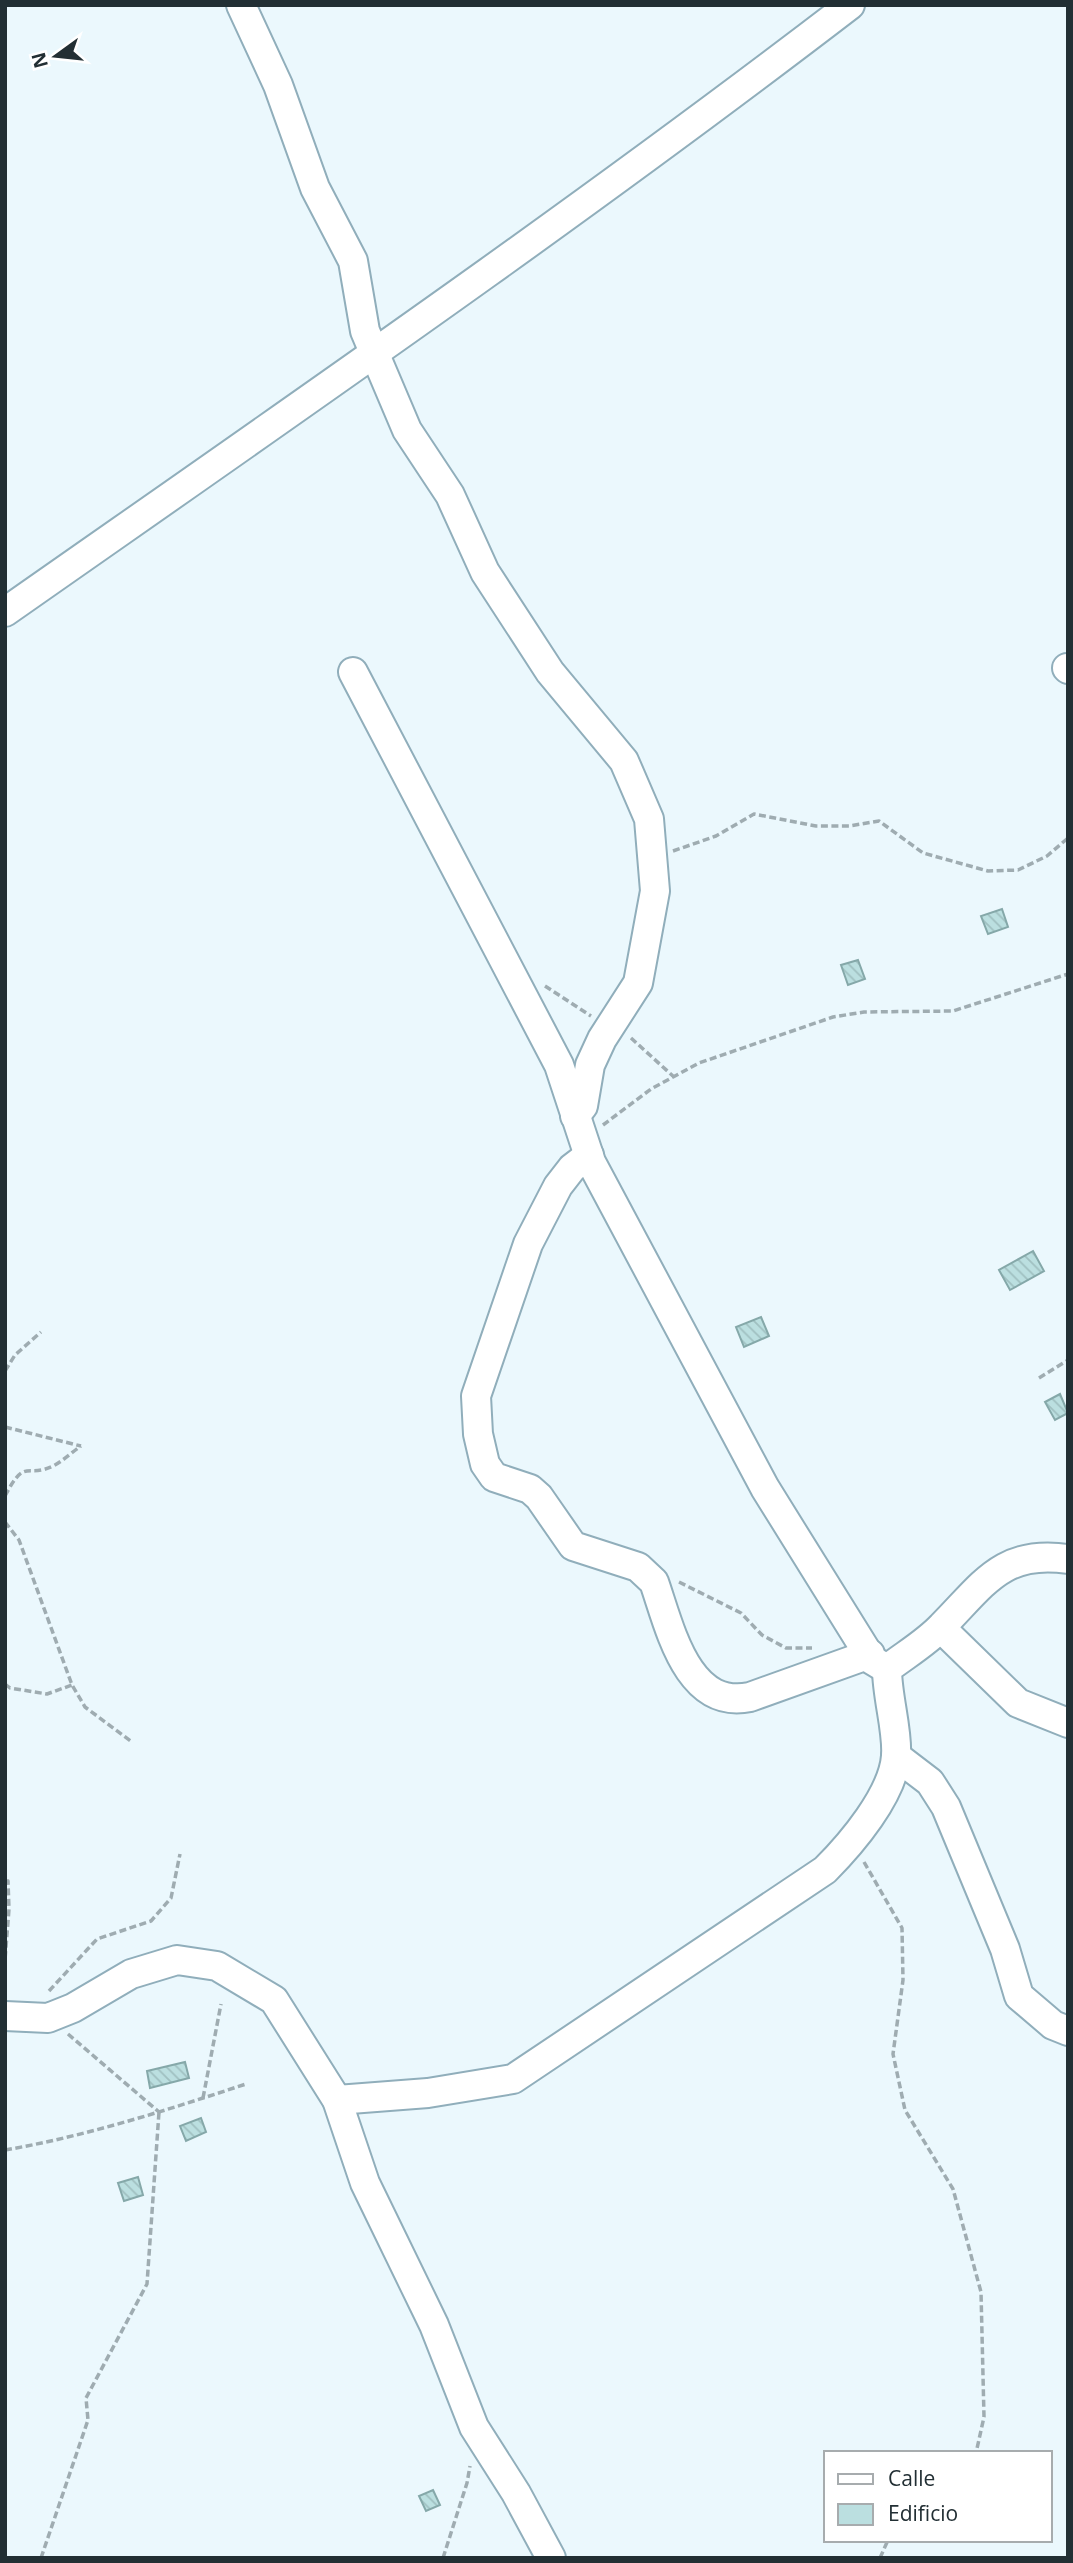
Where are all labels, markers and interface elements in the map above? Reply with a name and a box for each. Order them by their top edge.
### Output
north arrow [21,21,91,91]
text: N [25,50,54,71]
legend [824,2451,1052,2542]
text: Calle [888,2464,935,2492]
text: Edificio [888,2499,958,2527]

